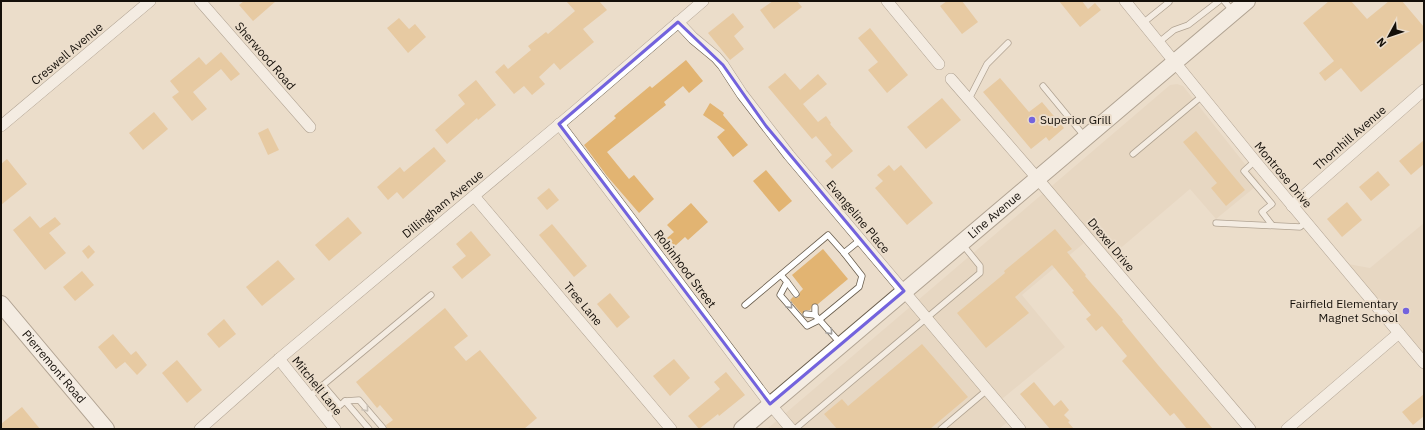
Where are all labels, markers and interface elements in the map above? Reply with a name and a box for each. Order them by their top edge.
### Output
north arrow [1369,16,1409,56]
street label: Creswell Avenue [28,19,106,88]
street label: Sherwood Road [232,19,299,93]
text: N [1373,35,1389,50]
street label: Thornhill Avenue [1310,102,1389,173]
place label: Superior Grill [1040,112,1111,127]
marker: Superior Grill [1027,115,1037,125]
street label: Montrose Drive [1251,139,1316,211]
street label: Dillingham Avenue [399,166,487,241]
street label: Evangeline Place [823,177,894,257]
street label: Line Avenue [964,187,1024,241]
street label: Drexel Drive [1085,215,1138,275]
street label: Robinhood Street [651,227,720,311]
street label: Tree Lane [561,279,606,329]
place label: Fairfield Elementary Magnet School [1290,296,1398,325]
one-way arrow [786,302,793,309]
marker: Fairfield Elementary Magnet School [1401,306,1411,316]
street label: Pierremont Road [19,327,89,406]
one-way arrow [825,328,832,335]
street label: Mitchell Lane [289,353,346,418]
one-way arrow [362,404,369,412]

